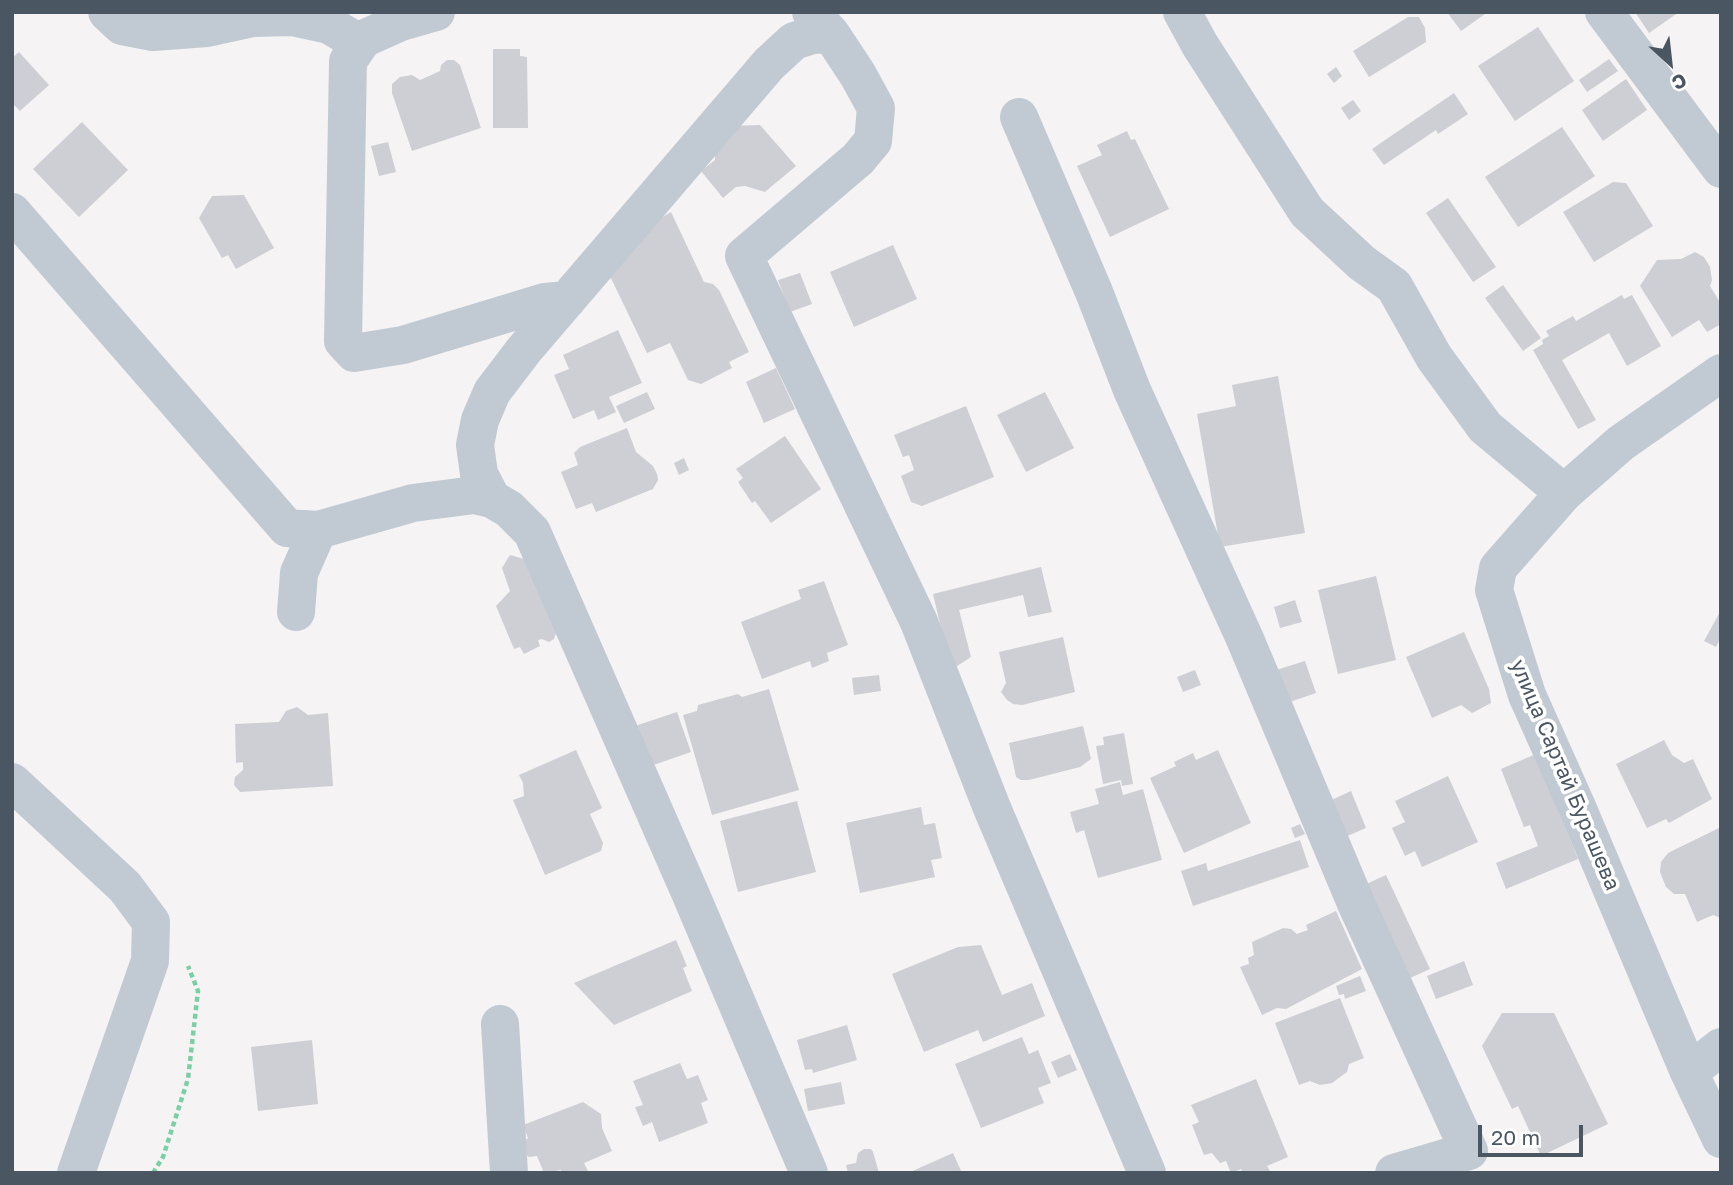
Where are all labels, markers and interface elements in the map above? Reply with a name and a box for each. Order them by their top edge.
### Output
north arrow [1635,28,1705,98]
text: С [1669,69,1691,95]
street label: улица Сартай Бурашева [1505,656,1625,894]
scale bar [1481,1112,1586,1156]
text: 20 m [1491,1124,1540,1150]

